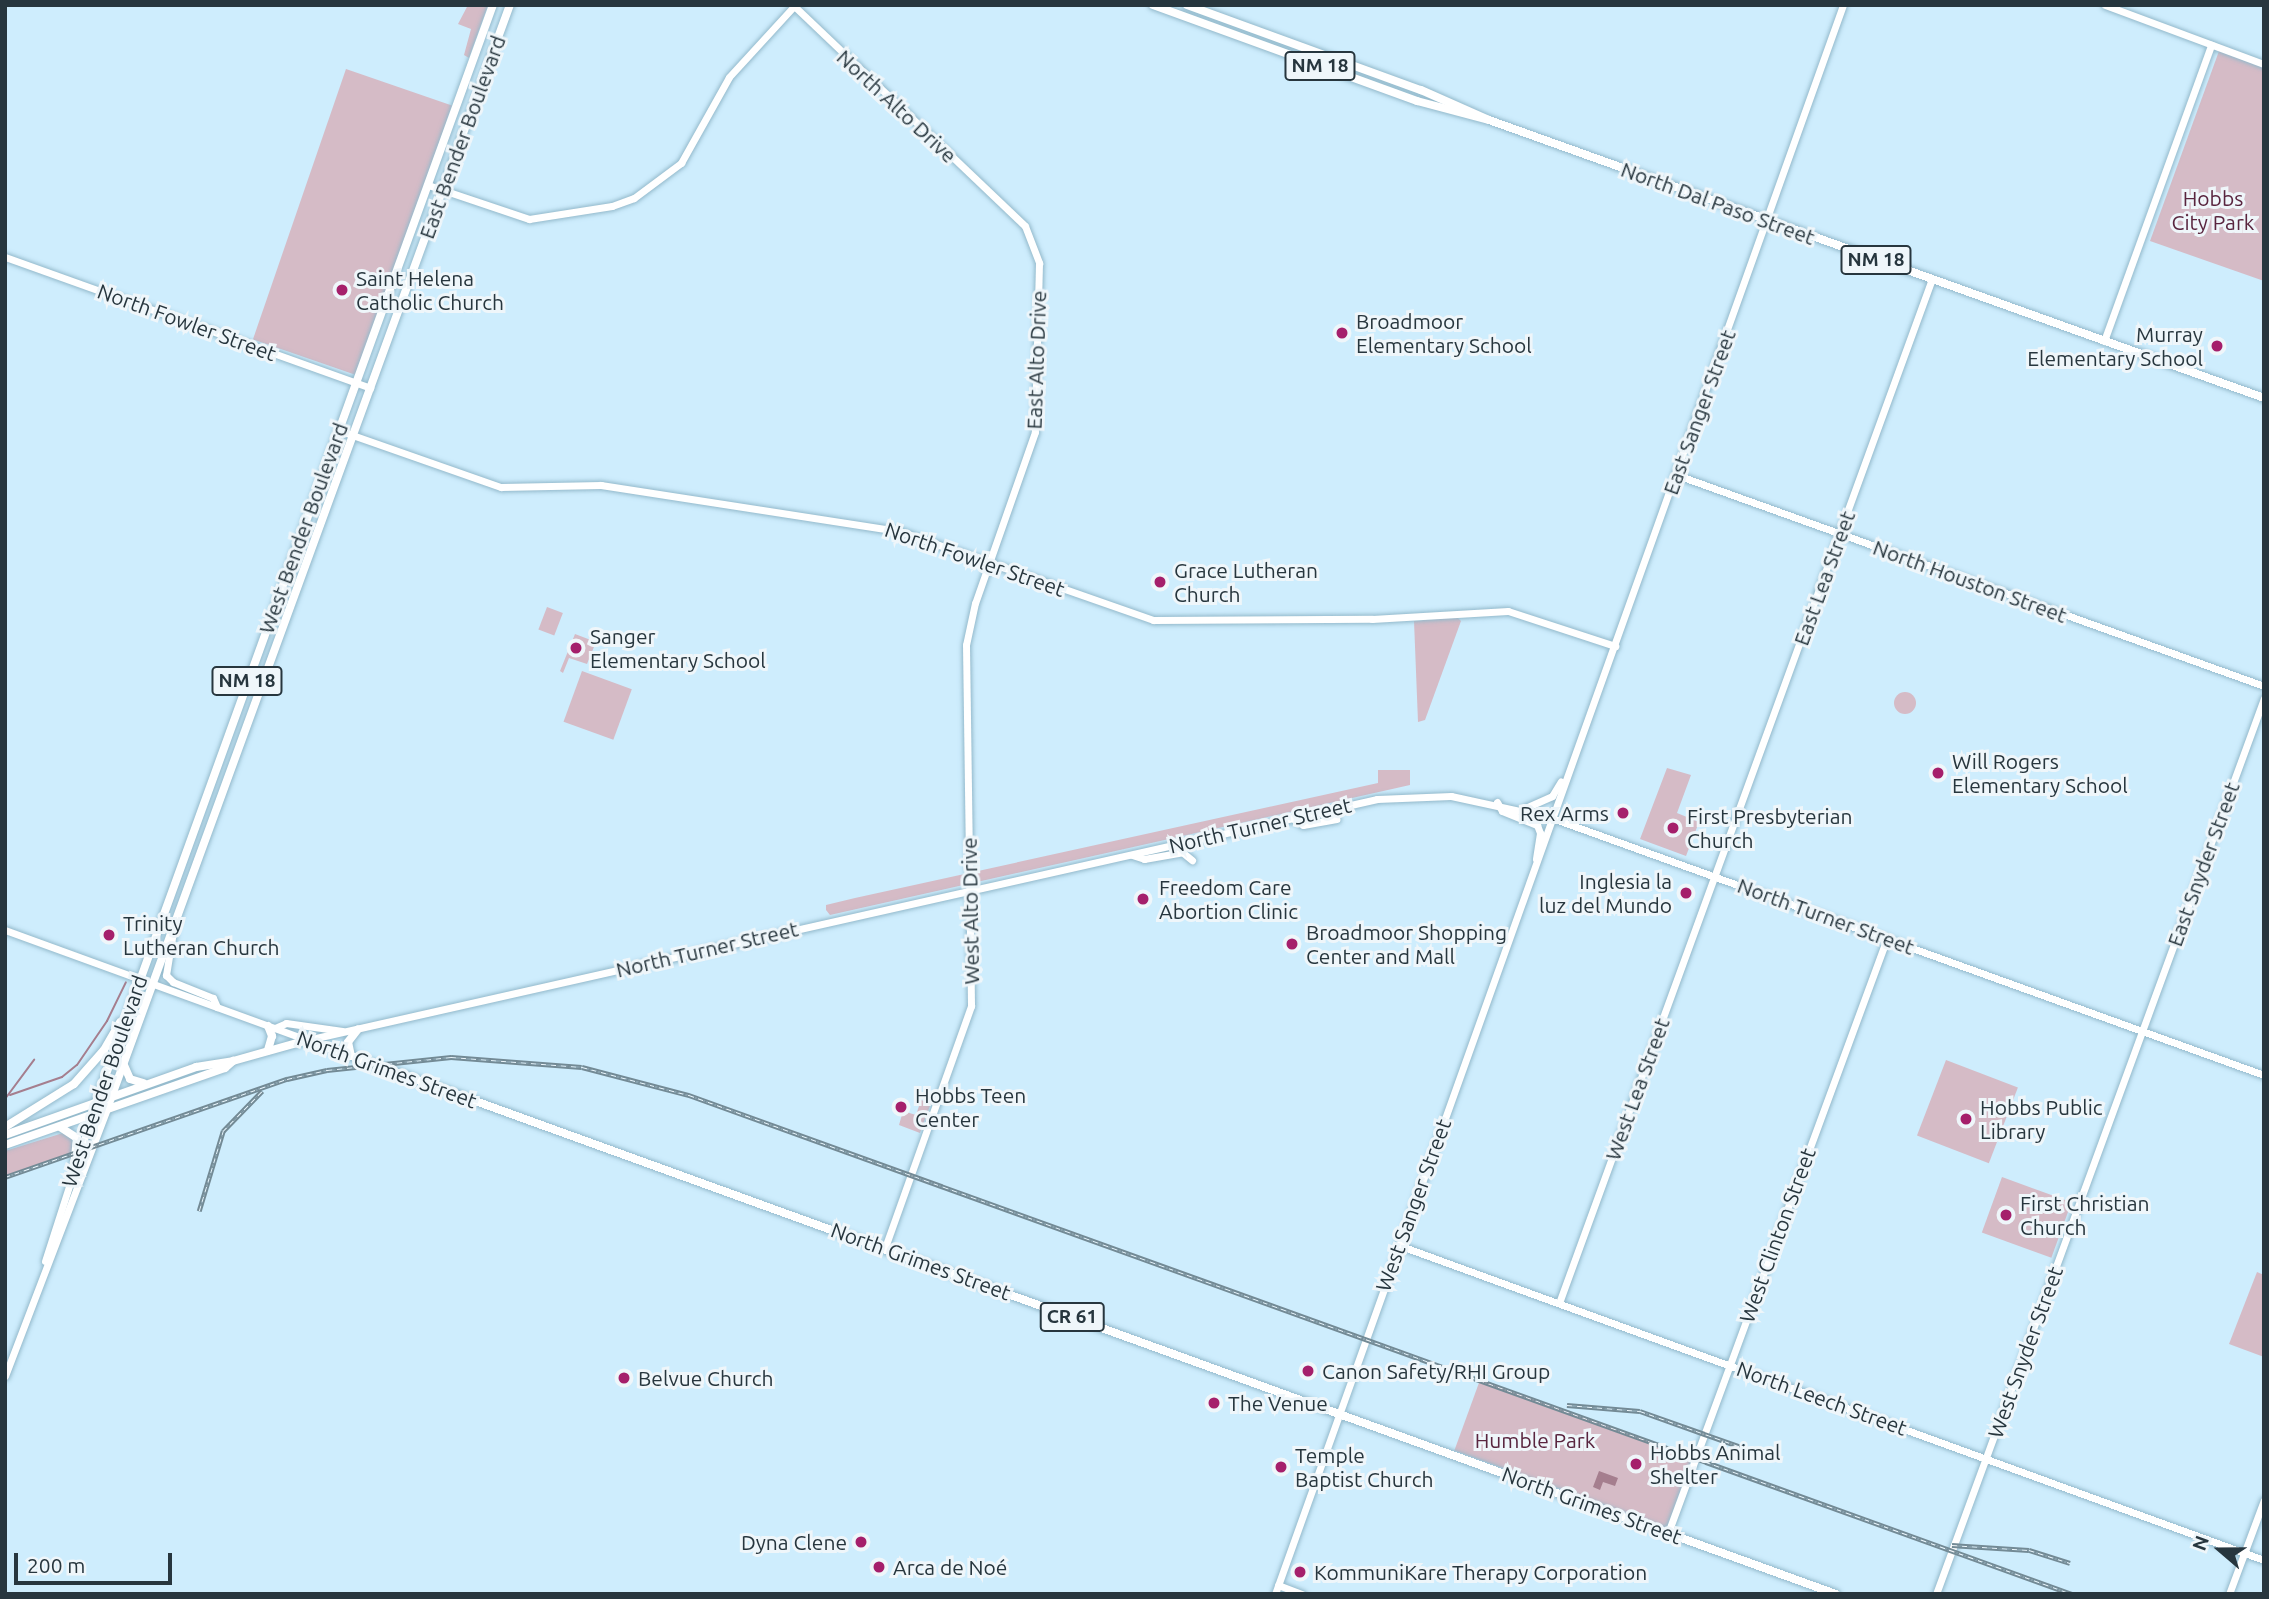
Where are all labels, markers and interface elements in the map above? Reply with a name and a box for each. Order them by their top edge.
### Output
street label: East Bender Boulevard [414,32,510,242]
street label: North Alto Drive [832,44,962,168]
road number: NM 18 [1283,50,1357,82]
street label: North Dal Paso Street [1618,156,1818,250]
park label: Hobbs City Park [2172,185,2254,235]
road number: NM 18 [1839,244,1913,276]
place label: Saint Helena Catholic Church [356,265,504,315]
street label: North Fowler Street [94,278,280,366]
marker: Saint Helena Catholic Church [334,282,350,298]
street label: East Alto Drive [1021,290,1051,430]
place label: Broadmoor Elementary School [1356,308,1532,358]
place label: Murray Elementary School [2027,321,2203,371]
marker: Broadmoor Elementary School [1334,325,1350,341]
street label: East Sanger Street [1657,326,1741,498]
marker: Murray Elementary School [2209,338,2225,354]
street label: West Bender Boulevard [253,419,353,637]
street label: East Lea Street [1788,507,1860,649]
street label: North Fowler Street [882,516,1068,602]
street label: North Houston Street [1870,534,2070,628]
place label: Grace Lutheran Church [1174,557,1318,607]
marker: Grace Lutheran Church [1152,574,1168,590]
place label: Sanger Elementary School [590,623,766,673]
marker: Sanger Elementary School [568,640,584,656]
road number: NM 18 [210,666,284,696]
place label: Will Rogers Elementary School [1952,748,2128,798]
marker: Will Rogers Elementary School [1930,765,1946,781]
street label: East Snyder Street [2162,778,2244,950]
street label: North Turner Street [1166,792,1354,858]
place label: Rex Arms [1520,800,1609,826]
place label: First Presbyterian Church [1687,803,1853,853]
marker: Rex Arms [1615,805,1631,821]
marker: First Presbyterian Church [1665,820,1681,836]
street label: West Alto Drive [956,837,984,985]
place label: Inglesia la luz del Mundo [1539,868,1672,918]
street label: North Turner Street [1734,872,1918,960]
place label: Freedom Care Abortion Clinic [1159,874,1298,924]
marker: Inglesia la luz del Mundo [1678,885,1694,901]
marker: Freedom Care Abortion Clinic [1133,889,1153,909]
place label: Trinity Lutheran Church [123,910,280,960]
street label: North Turner Street [613,916,801,982]
place label: Broadmoor Shopping Center and Mall [1306,919,1507,969]
marker: Trinity Lutheran Church [101,927,117,943]
marker: Broadmoor Shopping Center and Mall [1284,936,1300,952]
street label: West Bender Boulevard [56,972,152,1190]
street label: West Lea Street [1600,1014,1674,1164]
street label: North Grimes Street [294,1025,480,1113]
place label: Hobbs Teen Center [915,1082,1026,1132]
place label: Hobbs Public Library [1980,1094,2103,1144]
marker: Hobbs Teen Center [893,1099,909,1115]
marker: Hobbs Public Library [1958,1111,1974,1127]
street label: West Sanger Street [1370,1115,1456,1295]
street label: West Clinton Street [1734,1144,1820,1326]
place label: First Christian Church [2020,1190,2149,1240]
marker: First Christian Church [1998,1207,2014,1223]
street label: North Grimes Street [828,1217,1014,1305]
street label: West Snyder Street [1982,1263,2068,1441]
road number: CR 61 [1039,1302,1105,1332]
street label: North Leech Street [1733,1355,1911,1441]
place label: Canon Safety/RHI Group [1322,1358,1550,1384]
marker: Canon Safety/RHI Group [1300,1363,1316,1379]
place label: Belvue Church [638,1365,774,1391]
marker: Belvue Church [616,1370,632,1386]
place label: The Venue [1228,1390,1328,1416]
marker: The Venue [1206,1395,1222,1411]
park label: Humble Park [1475,1427,1595,1453]
place label: Hobbs Animal Shelter [1650,1439,1781,1489]
place label: Temple Baptist Church [1295,1442,1433,1492]
marker: Hobbs Animal Shelter [1628,1456,1644,1472]
marker: Temple Baptist Church [1273,1459,1289,1475]
street label: North Grimes Street [1499,1461,1685,1549]
north arrow [2185,1515,2255,1585]
place label: Dyna Clene [741,1529,847,1555]
text: N [2188,1532,2213,1553]
marker: Dyna Clene [853,1534,869,1550]
scale bar [18,1540,175,1584]
text: 200 m [27,1553,85,1577]
place label: Arca de Noé [893,1554,1007,1580]
marker: Arca de Noé [871,1559,887,1575]
place label: KommuniKare Therapy Corporation [1314,1559,1647,1585]
marker: KommuniKare Therapy Corporation [1292,1564,1308,1580]

